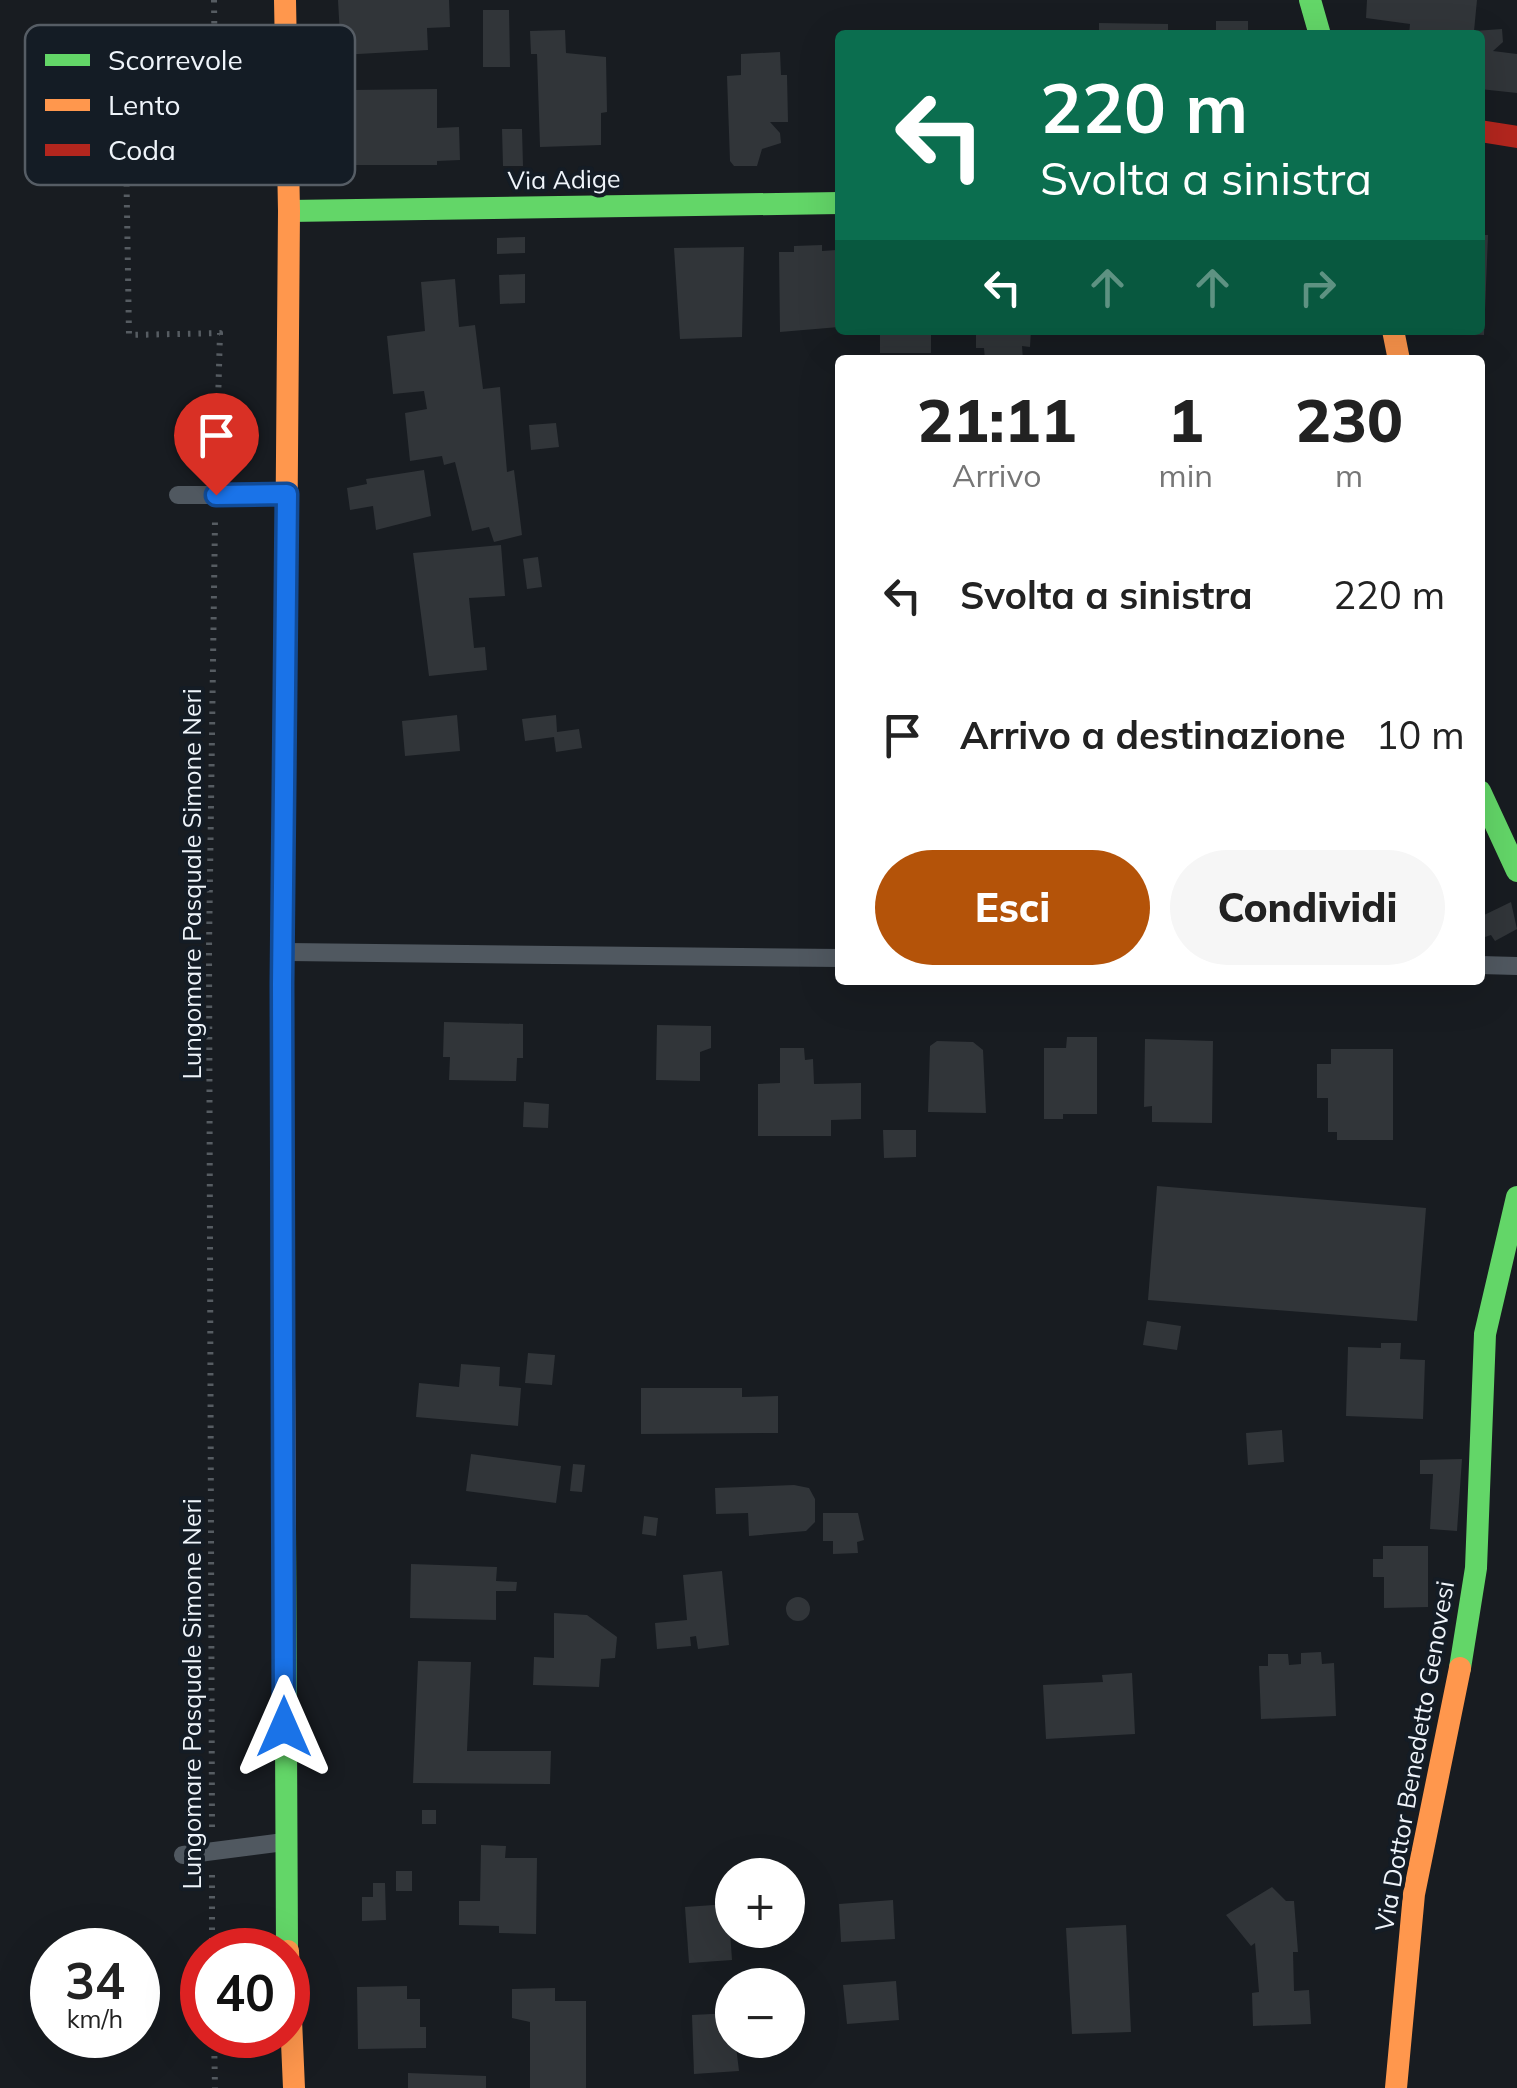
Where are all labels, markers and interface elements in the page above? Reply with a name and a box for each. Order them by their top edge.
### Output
legend [25,25,355,185]
text: Scorrevole [108,42,243,77]
text: 220 m [1040,63,1248,151]
icon: left [875,70,1005,200]
text: Lento [108,87,180,122]
text: Coda [108,132,176,167]
text: Svolta a sinistra [1040,150,1372,206]
street label: Via Adige [507,163,621,195]
icon: left [975,260,1030,315]
icon: ahead [1080,260,1135,315]
icon: ahead [1185,260,1240,315]
icon: right [1290,260,1345,315]
text: 21:11 [917,382,1077,457]
text: 1 [1168,382,1204,457]
text: 230 [1295,382,1403,457]
pin [174,393,259,496]
icon: arrive [189,408,244,463]
text: Arrivo [952,455,1041,495]
text: min [1159,455,1213,495]
text: m [1335,455,1363,495]
icon: left [875,568,930,623]
text: Svolta a sinistra [960,571,1253,619]
text: 220 m [1333,571,1445,619]
street label: Lungomare Pasquale Simone Neri [176,688,207,1080]
icon: arrive [875,708,930,763]
text: Arrivo a destinazione [960,711,1346,759]
text: 10 m [1376,711,1465,759]
button: Esci [875,850,1150,965]
button: Condividi [1170,850,1445,965]
street label: Lungomare Pasquale Simone Neri [176,1498,207,1890]
street label: Via Dottor Benedetto Genovesi [1368,1578,1460,1934]
position arrow [232,1675,336,1779]
map controls [715,1858,805,2058]
button: + [715,1858,805,1948]
speed limit sign: 40 [180,1928,310,2058]
text: 34 [65,1949,125,2012]
button: − [715,1968,805,2058]
text: km/h [67,2003,123,2034]

